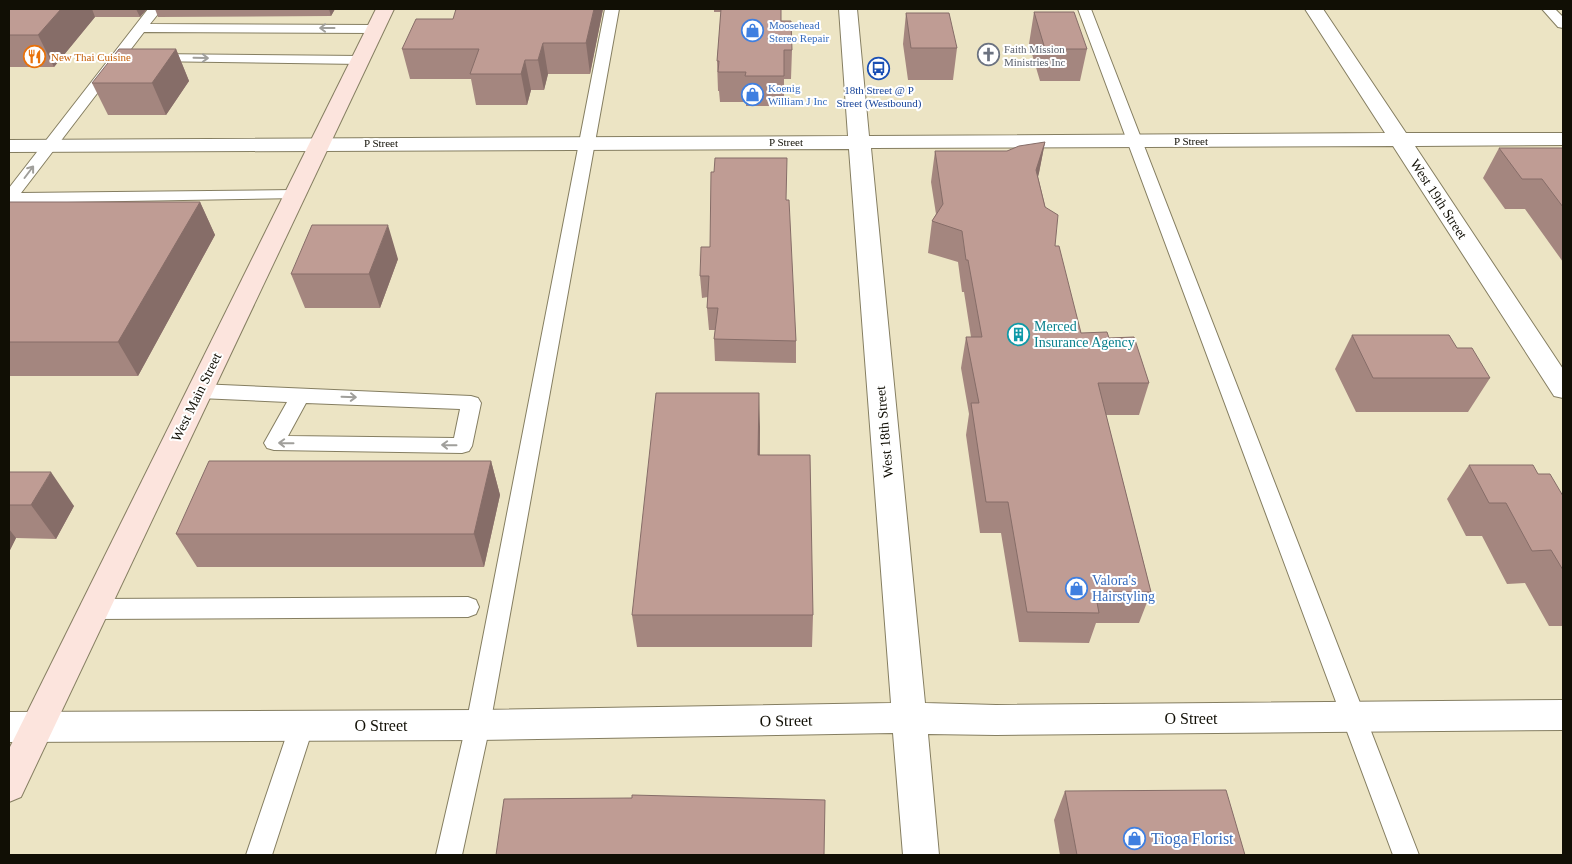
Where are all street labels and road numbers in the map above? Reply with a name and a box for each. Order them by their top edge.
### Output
street label: P Street [1174,135,1208,147]
street label: P Street [769,136,803,148]
street label: P Street [364,137,398,149]
street label: West 19th Street [1407,157,1470,242]
street label: West Main Street [168,350,224,444]
street label: West 18th Street [873,385,896,479]
street label: O Street [1165,710,1218,727]
street label: O Street [759,712,813,729]
street label: O Street [355,717,408,734]

